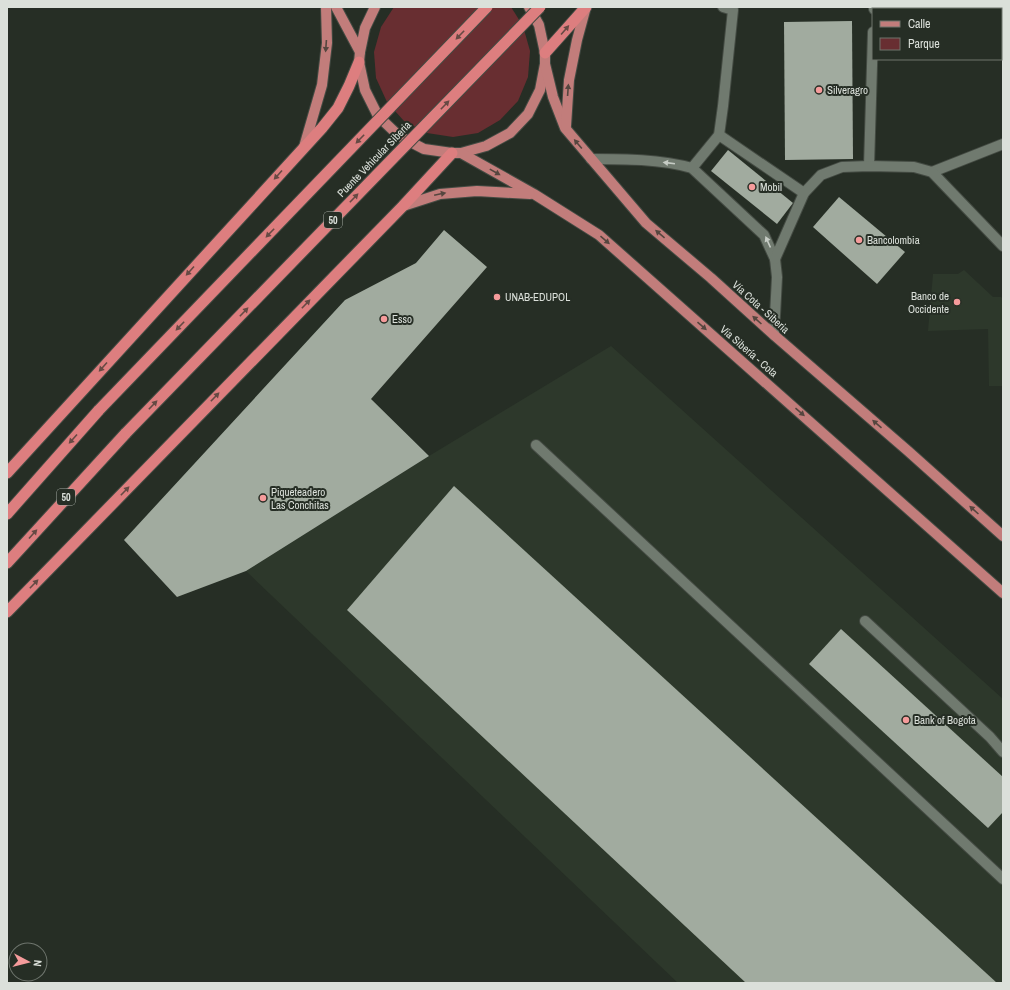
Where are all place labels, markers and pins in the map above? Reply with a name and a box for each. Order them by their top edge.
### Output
place label: Silveragro [827,83,868,97]
marker: Silveragro [814,85,824,95]
place label: Mobil [760,180,782,194]
marker: Mobil [747,182,757,192]
place label: Bancolombia [867,233,920,247]
marker: Bancolombia [854,235,864,245]
place label: Banco de Occidente [908,289,949,316]
place label: UNAB-EDUPOL [505,290,570,304]
marker: UNAB-EDUPOL [492,292,502,302]
marker: Banco de Occidente [952,297,962,307]
place label: Esso [392,312,412,326]
marker: Esso [379,314,389,324]
place label: Piqueteadero Las Conchitas [271,485,329,512]
marker: Piqueteadero Las Conchitas [258,493,268,503]
place label: Bank of Bogota [914,713,976,727]
marker: Bank of Bogota [901,715,911,725]

